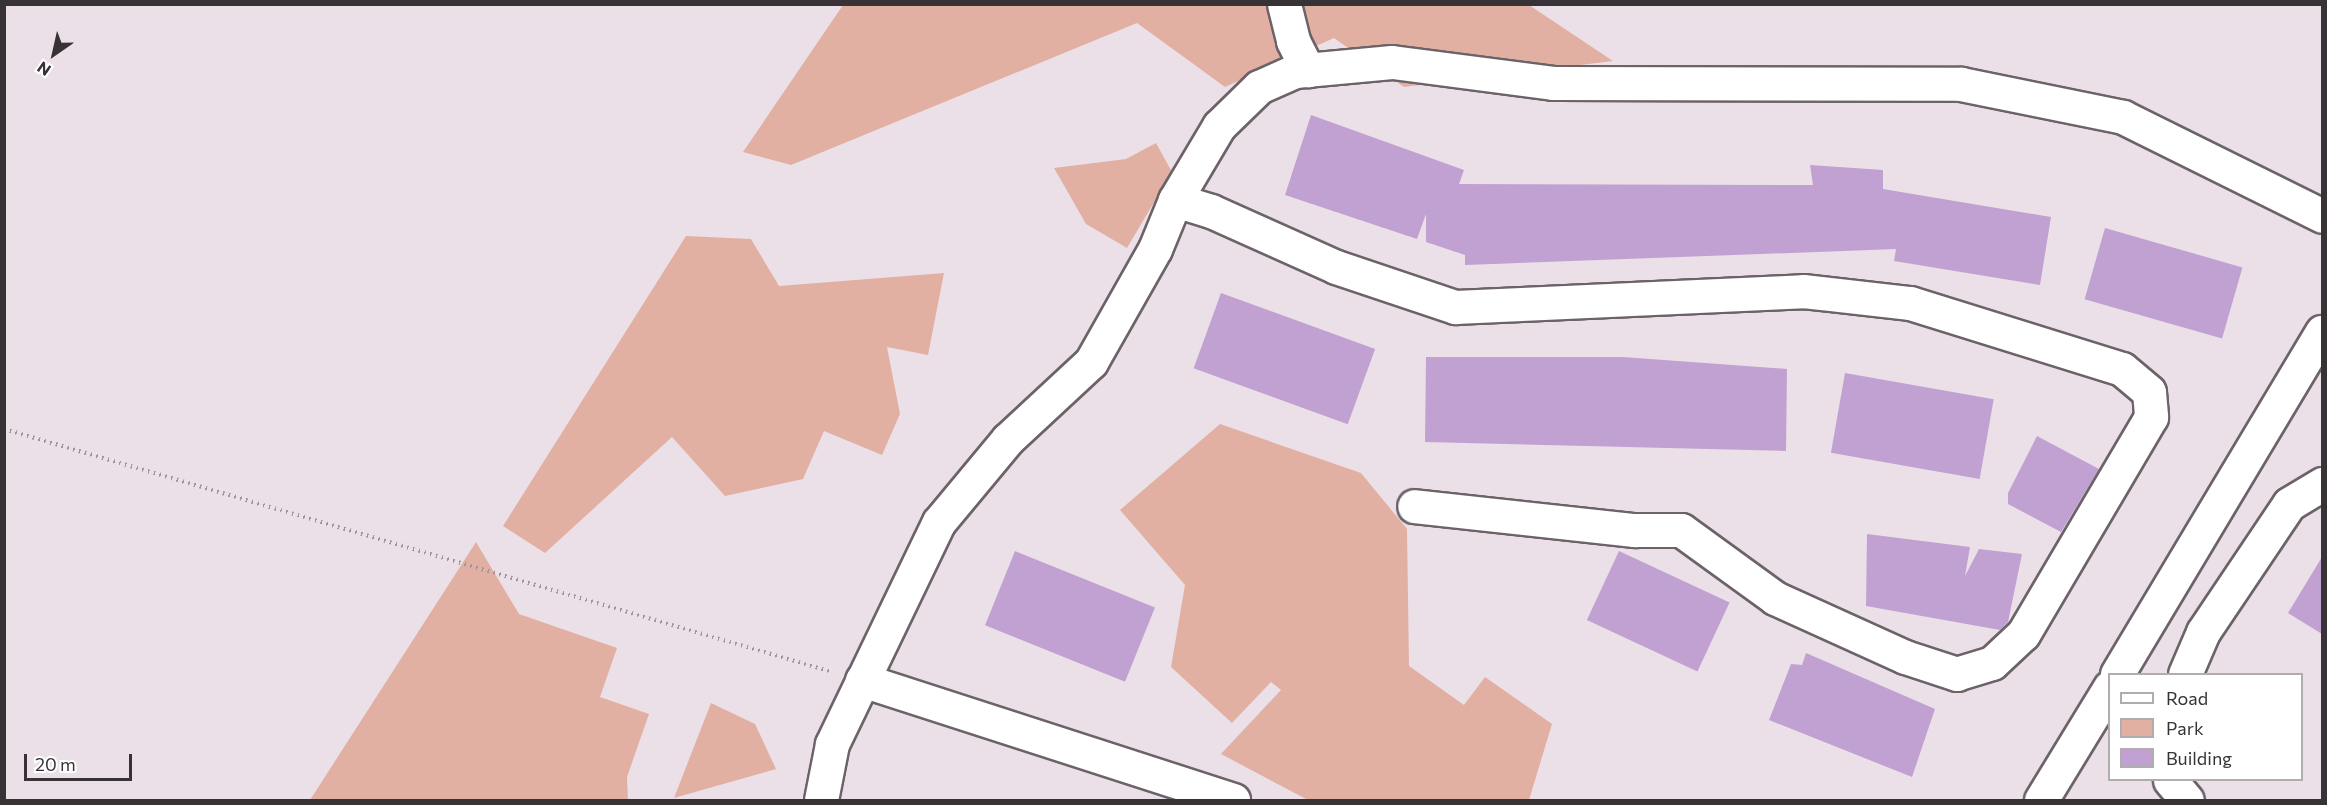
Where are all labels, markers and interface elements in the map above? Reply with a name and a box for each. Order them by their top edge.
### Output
north arrow [24,24,84,84]
text: N [33,58,54,81]
legend [2108,673,2303,781]
text: Road [2166,687,2208,709]
text: Park [2166,717,2204,739]
scale bar [27,742,135,780]
text: Building [2166,747,2232,769]
text: 20 m [35,753,76,775]

